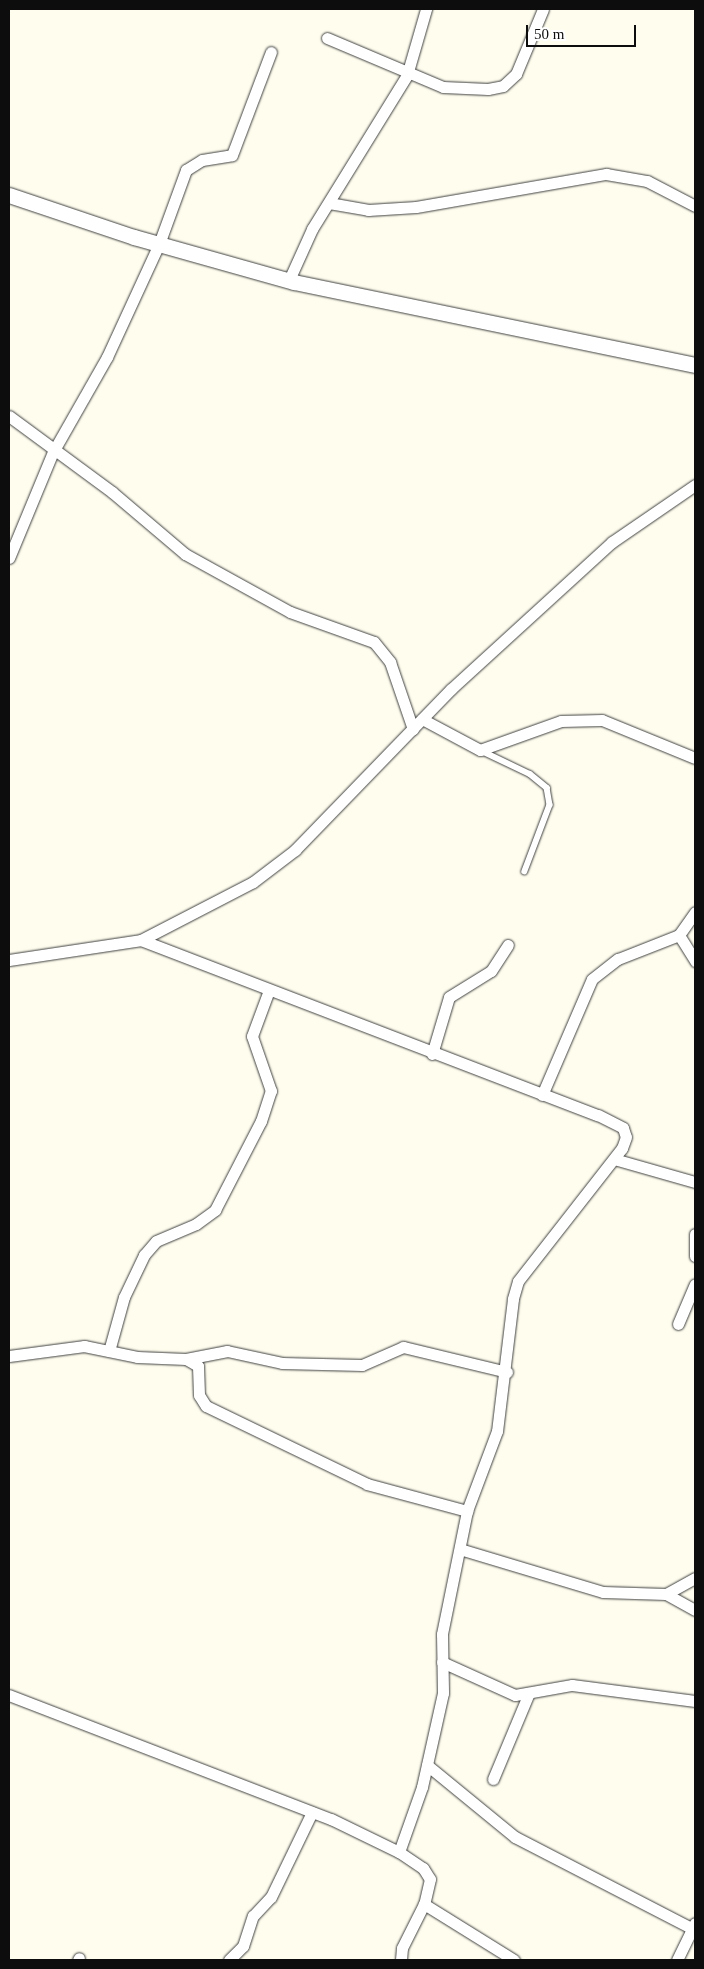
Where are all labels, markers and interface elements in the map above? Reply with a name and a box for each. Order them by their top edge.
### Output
scale bar [529,15,639,47]
text: 50 m [534,26,564,42]

